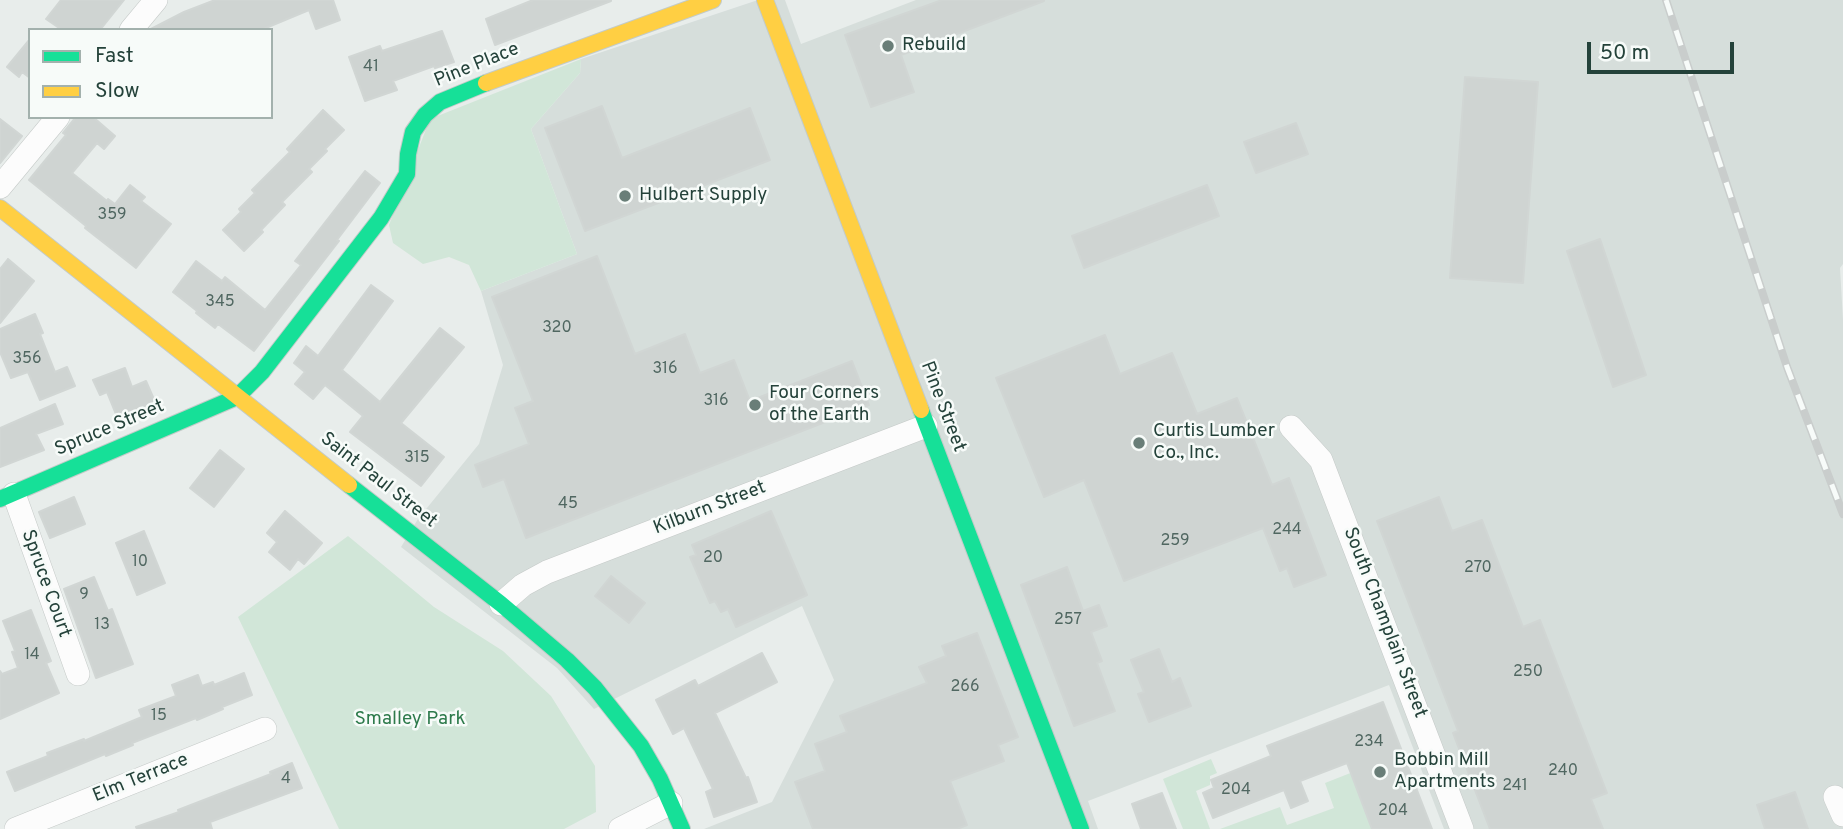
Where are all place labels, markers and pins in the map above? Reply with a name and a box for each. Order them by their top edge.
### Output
place label: Rebuild [902,35,966,57]
marker: Rebuild [880,38,896,54]
place label: Hulbert Supply [639,185,767,207]
marker: Hulbert Supply [617,188,633,204]
place label: Four Corners of the Earth [769,383,879,427]
marker: Four Corners of the Earth [747,397,763,413]
place label: Curtis Lumber Co., Inc. [1153,421,1275,465]
marker: Curtis Lumber Co., Inc. [1131,435,1147,451]
place label: Bobbin Mill Apartments [1394,750,1495,794]
marker: Bobbin Mill Apartments [1372,764,1388,780]

